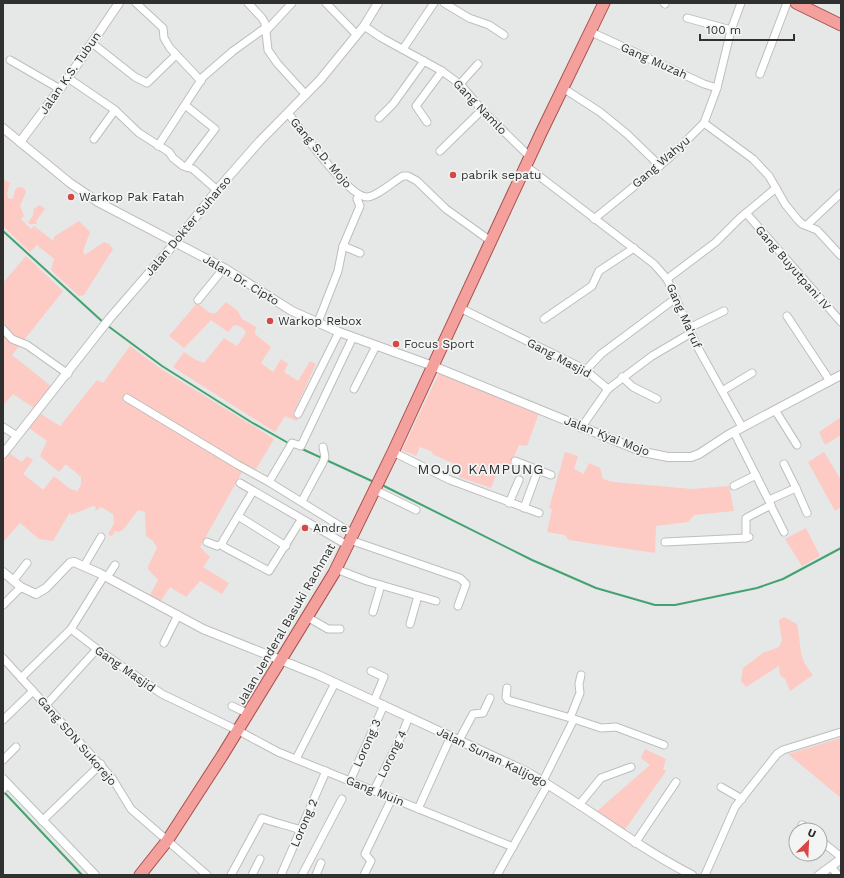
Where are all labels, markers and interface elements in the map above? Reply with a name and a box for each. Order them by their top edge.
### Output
scale bar [700,16,794,42]
text: 100 m [706,23,741,37]
street label: Jalan K.S. Tubun [36,29,104,117]
street label: Gang Muzah [618,40,690,82]
street label: Gang Namlo [450,77,510,137]
street label: Gang S.D. Mojo [287,115,355,191]
street label: Gang Wahyu [629,133,693,191]
place label: pabrik sepatu [461,168,541,182]
marker: pabrik sepatu [448,170,458,180]
street label: Jalan Dokter Suharso [142,173,234,279]
place label: Warkop Pak Fatah [79,190,184,204]
marker: Warkop Pak Fatah [66,192,76,202]
street label: Gang Buyutpani IV [752,223,834,313]
street label: Jalan Dr. Cipto [200,252,282,308]
street label: Gang Ma'ruf [663,281,705,351]
place label: Warkop Rebox [278,314,362,328]
marker: Warkop Rebox [265,316,275,326]
street label: Gang Masjid [525,335,593,381]
place label: Focus Sport [404,337,474,351]
marker: Focus Sport [391,339,401,349]
street label: Jalan Kyai Mojo [562,413,652,459]
district label: MOJO KAMPUNG [418,461,544,477]
place label: Andre [313,521,348,535]
marker: Andre [300,523,310,533]
street label: Jalan Jenderal Basuki Rachmat [234,541,338,707]
street label: Gang Masjid [92,643,158,695]
street label: Gang SDN Sukorejo [34,694,120,788]
street label: Lorong 3 [350,717,384,769]
street label: Jalan Sunan Kalijogo [434,724,550,790]
street label: Lorong 4 [374,728,410,780]
street label: Gang Muin [344,773,406,809]
street label: Lorong 2 [288,797,320,849]
north arrow [788,822,828,862]
text: U [806,826,818,841]

